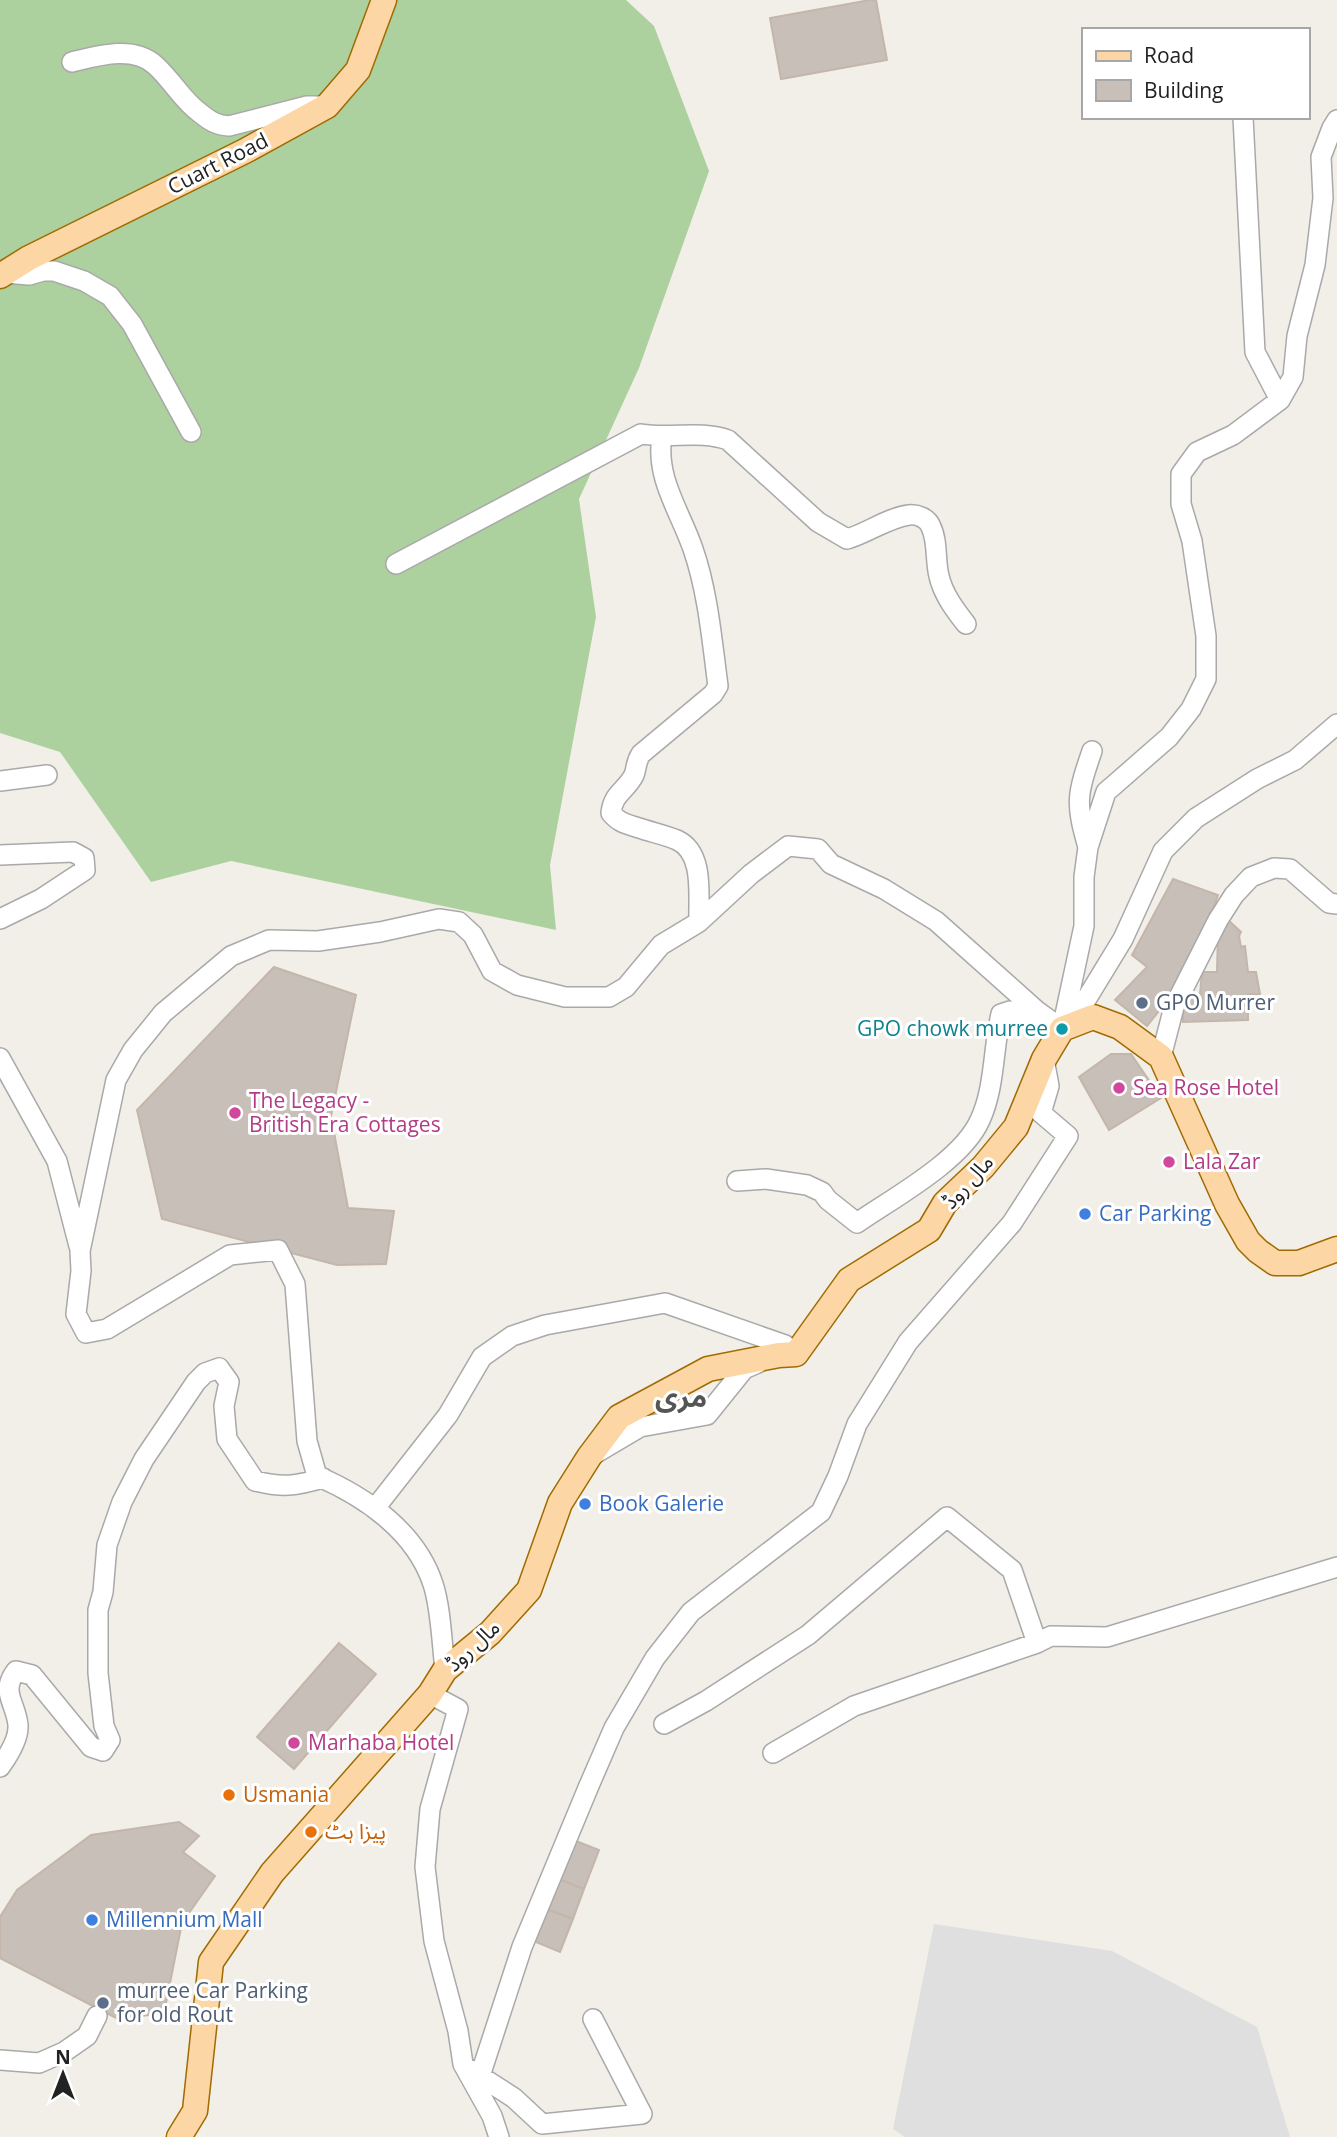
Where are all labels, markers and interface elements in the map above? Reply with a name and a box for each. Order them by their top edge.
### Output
legend [1082,28,1309,119]
text: Road [1144,41,1194,69]
text: Building [1144,76,1223,104]
street label: Cuart Road [162,126,273,200]
place label: GPO Murrer [1156,988,1275,1016]
marker: GPO Murrer [1134,995,1150,1011]
place label: GPO chowk murree [857,1014,1048,1042]
marker: GPO chowk murree [1054,1021,1070,1037]
place label: Sea Rose Hotel [1133,1073,1279,1101]
marker: Sea Rose Hotel [1111,1080,1127,1096]
place label: The Legacy - British Era Cottages [249,1086,441,1138]
marker: The Legacy - British Era Cottages [227,1105,243,1121]
place label: Lala Zar [1183,1147,1261,1175]
street label: مال روڈ [935,1148,999,1215]
marker: Lala Zar [1161,1154,1177,1170]
place label: Car Parking [1099,1199,1211,1227]
marker: Car Parking [1077,1206,1093,1222]
district label: مری [655,1377,707,1415]
place label: Book Galerie [599,1489,724,1517]
marker: Book Galerie [577,1496,593,1512]
street label: مال روڈ [439,1613,505,1677]
place label: Marhaba Hotel [308,1728,454,1756]
marker: Marhaba Hotel [286,1735,302,1751]
place label: Usmania [243,1780,329,1808]
marker: Usmania [221,1787,237,1803]
place label: پیزا ہٹ [325,1817,386,1845]
marker: پیزا ہٹ [303,1824,319,1840]
place label: Millennium Mall [106,1905,263,1933]
marker: Millennium Mall [84,1912,100,1928]
place label: murree Car Parking for old Rout [117,1976,308,2028]
marker: murree Car Parking for old Rout [95,1995,111,2011]
north arrow [28,2039,98,2109]
text: N [55,2044,71,2070]

